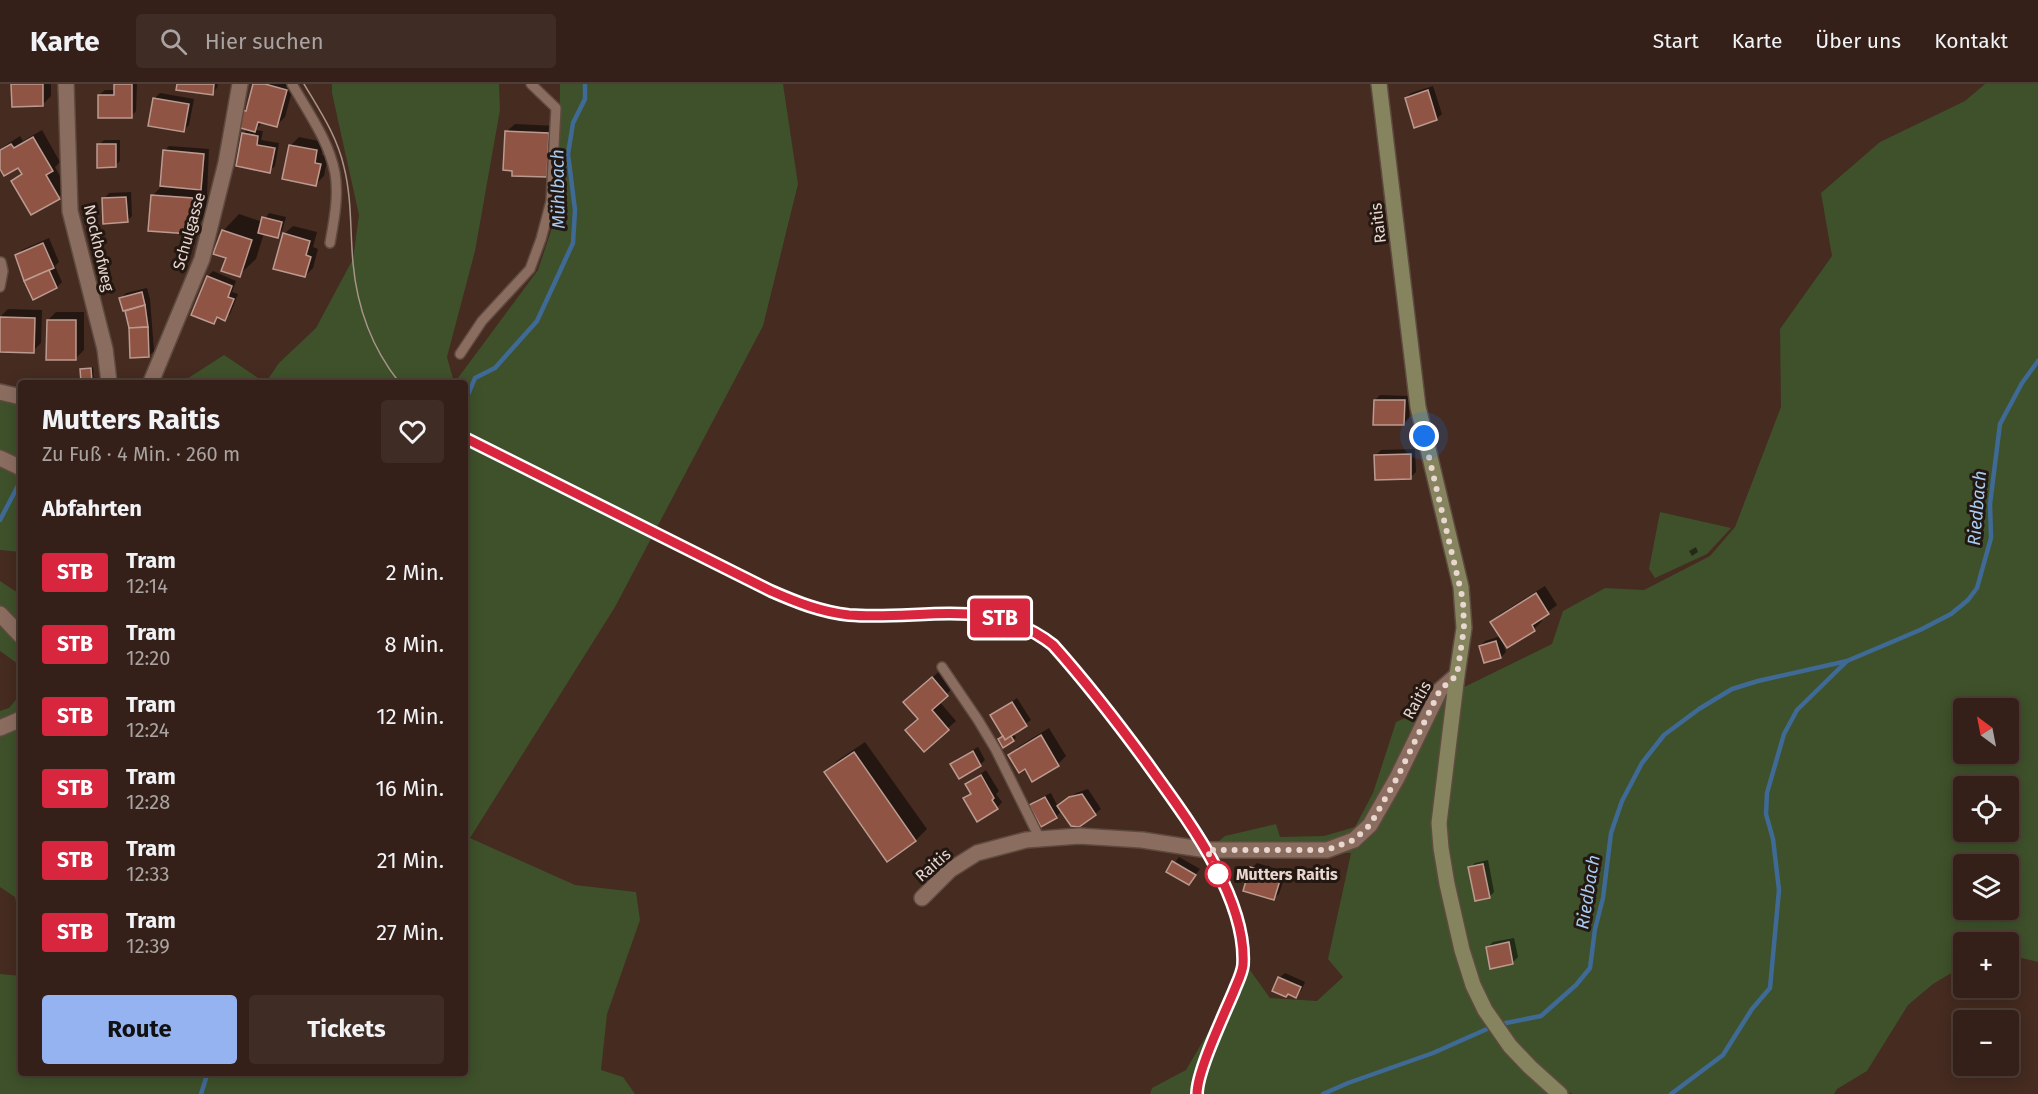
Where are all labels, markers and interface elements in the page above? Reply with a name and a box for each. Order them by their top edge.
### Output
search box [136,14,556,68]
text: Karte [30,25,100,58]
icon: search [157,25,190,58]
text: Hier suchen [205,28,324,55]
text: Start [1653,28,1699,54]
text: Karte [1732,28,1782,54]
text: Über uns [1815,28,1901,54]
text: Kontakt [1934,28,2008,54]
water label: Mühlbach [546,149,570,229]
street label: Schulgasse [169,190,209,272]
street label: Raitis [1366,202,1390,244]
street label: Nockhofweg [80,203,118,294]
button: heart [381,400,444,463]
text: Mutters Raitis [42,403,220,436]
your location [1409,421,1439,451]
text: Zu Fuß · 4 Min. · 260 m [42,442,240,466]
water label: Riedbach [1963,470,1991,546]
text: Abfahrten [42,495,142,522]
text: Tram [126,547,176,574]
text: STB [57,559,93,585]
text: 2 Min. [386,559,444,586]
text: 12:14 [126,574,168,598]
line badge: STB [966,598,1034,638]
text: STB [982,605,1018,631]
text: Tram [126,619,176,646]
text: STB [57,631,93,657]
text: 8 Min. [385,631,444,658]
text: 12:20 [126,646,170,670]
street label: Raitis [1399,678,1435,722]
text: Tram [126,691,176,718]
north arrow [1953,698,2019,764]
map controls [1953,698,2019,1076]
text: STB [57,703,93,729]
text: 12 Min. [376,703,444,730]
text: 12:24 [126,718,169,742]
text: Tram [126,763,176,790]
text: STB [57,775,93,801]
text: 16 Min. [375,775,444,802]
button: locate [1953,776,2019,842]
text: 12:28 [126,790,170,814]
text: Tram [126,835,176,862]
street label: Raitis [911,845,955,885]
text: STB [57,847,93,873]
text: 21 Min. [377,847,444,874]
water label: Riedbach [1571,853,1605,931]
button: layers [1953,854,2019,920]
marker: Mutters Raitis [1205,861,1231,887]
text: 12:33 [126,862,170,886]
place label: Mutters Raitis [1236,865,1338,884]
text: Tram [126,907,176,934]
text: STB [57,919,93,945]
text: 27 Min. [376,919,444,946]
button: + [1953,932,2019,998]
text: 12:39 [126,934,170,958]
button: Route [42,995,237,1064]
button: Tickets [249,995,444,1064]
button: − [1953,1010,2019,1076]

